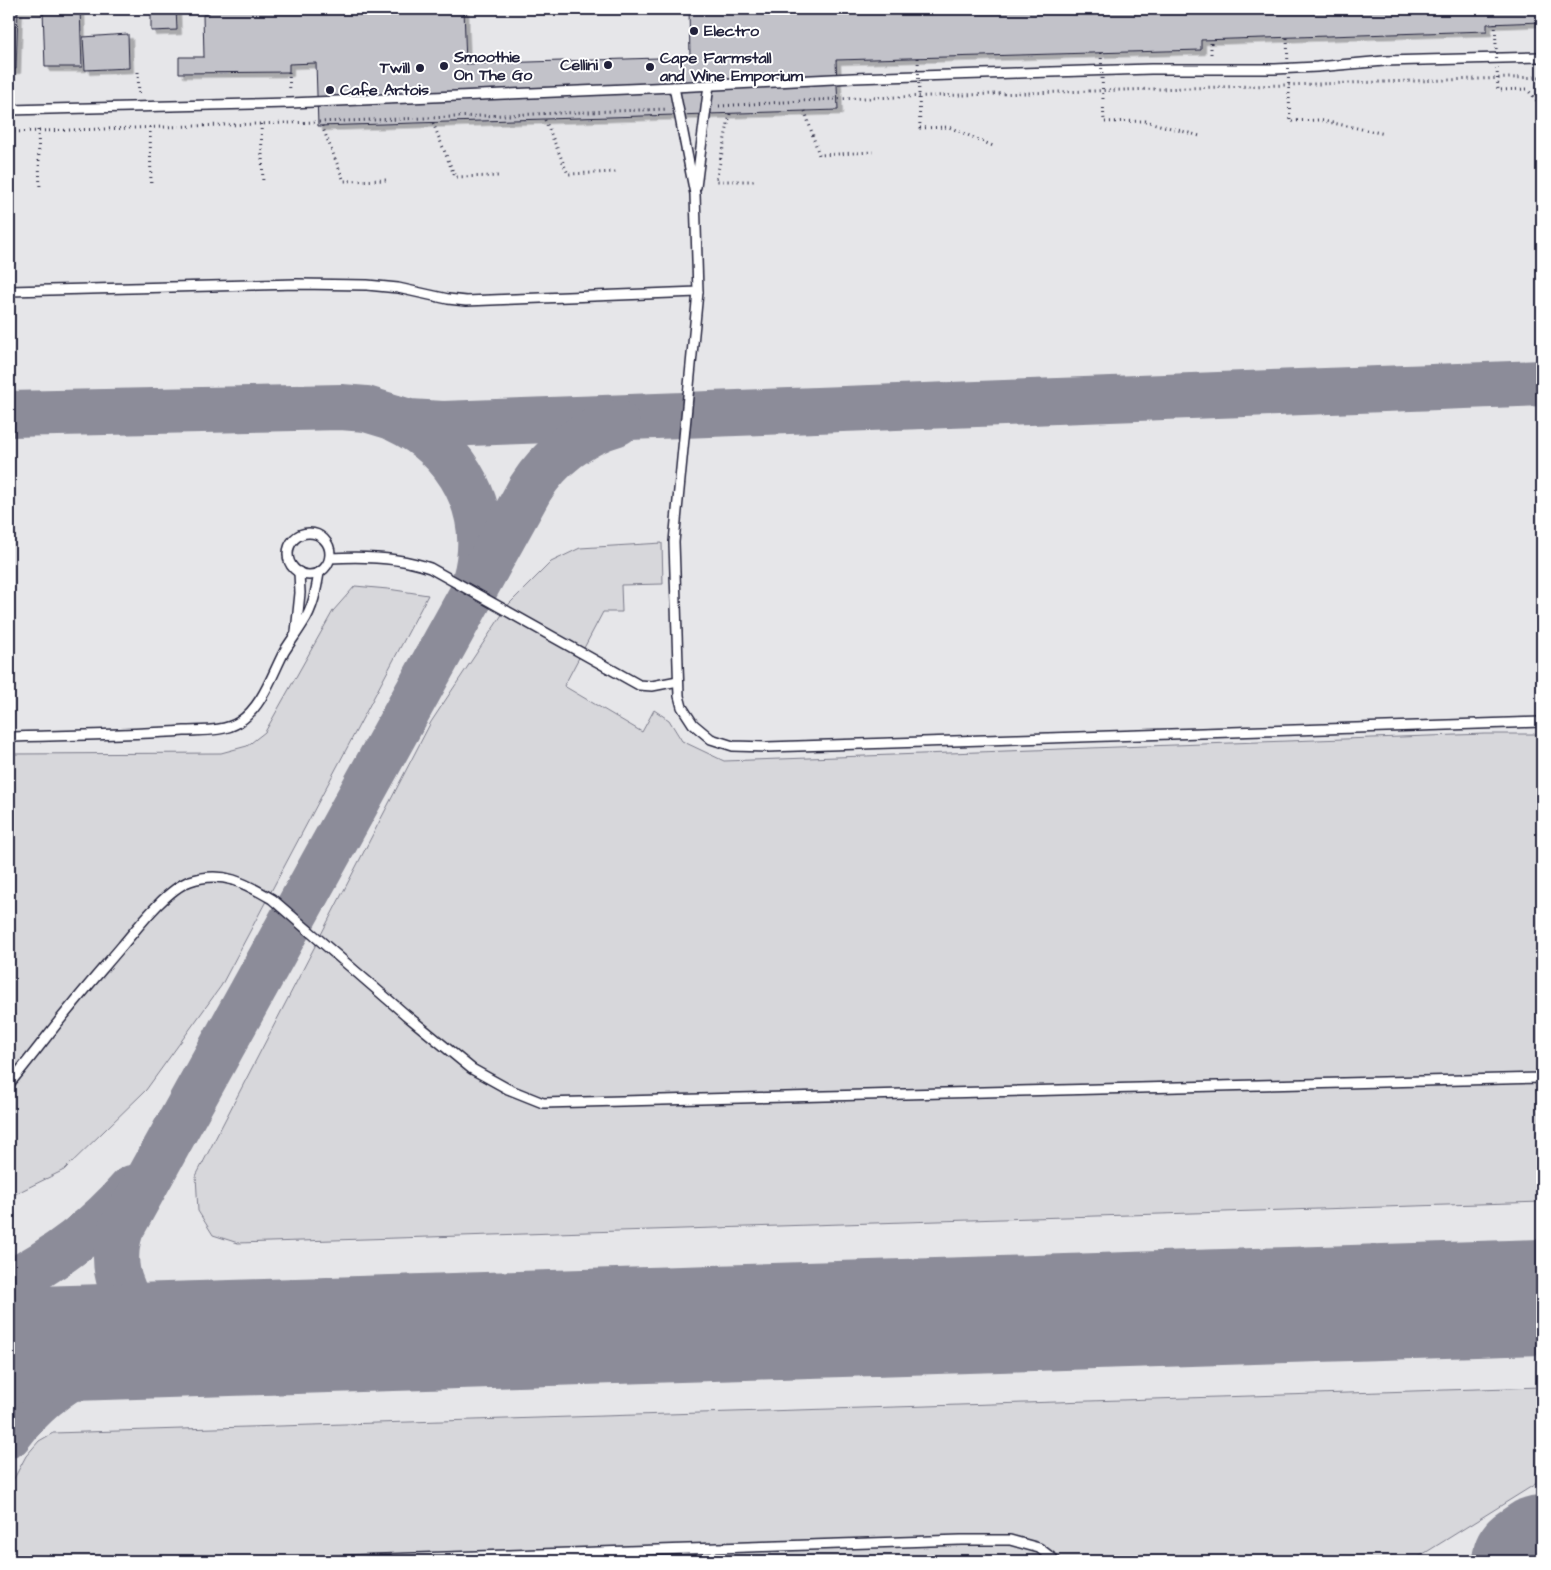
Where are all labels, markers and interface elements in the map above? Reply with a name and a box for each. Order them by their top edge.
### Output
place label: Electro [704,20,760,42]
marker: Electro [688,25,700,37]
place label: Smoothie On The Go [453,46,533,86]
place label: Cape Farmstall and Wine Emporium [659,47,803,87]
place label: Cellini [560,54,599,76]
place label: Twill [379,57,410,79]
marker: Cellini [602,59,614,71]
marker: Smoothie On The Go [438,60,450,72]
marker: Cape Farmstall and Wine Emporium [644,61,656,73]
marker: Twill [414,62,426,74]
place label: Cafe Artois [340,79,429,101]
marker: Cafe Artois [324,84,336,96]

